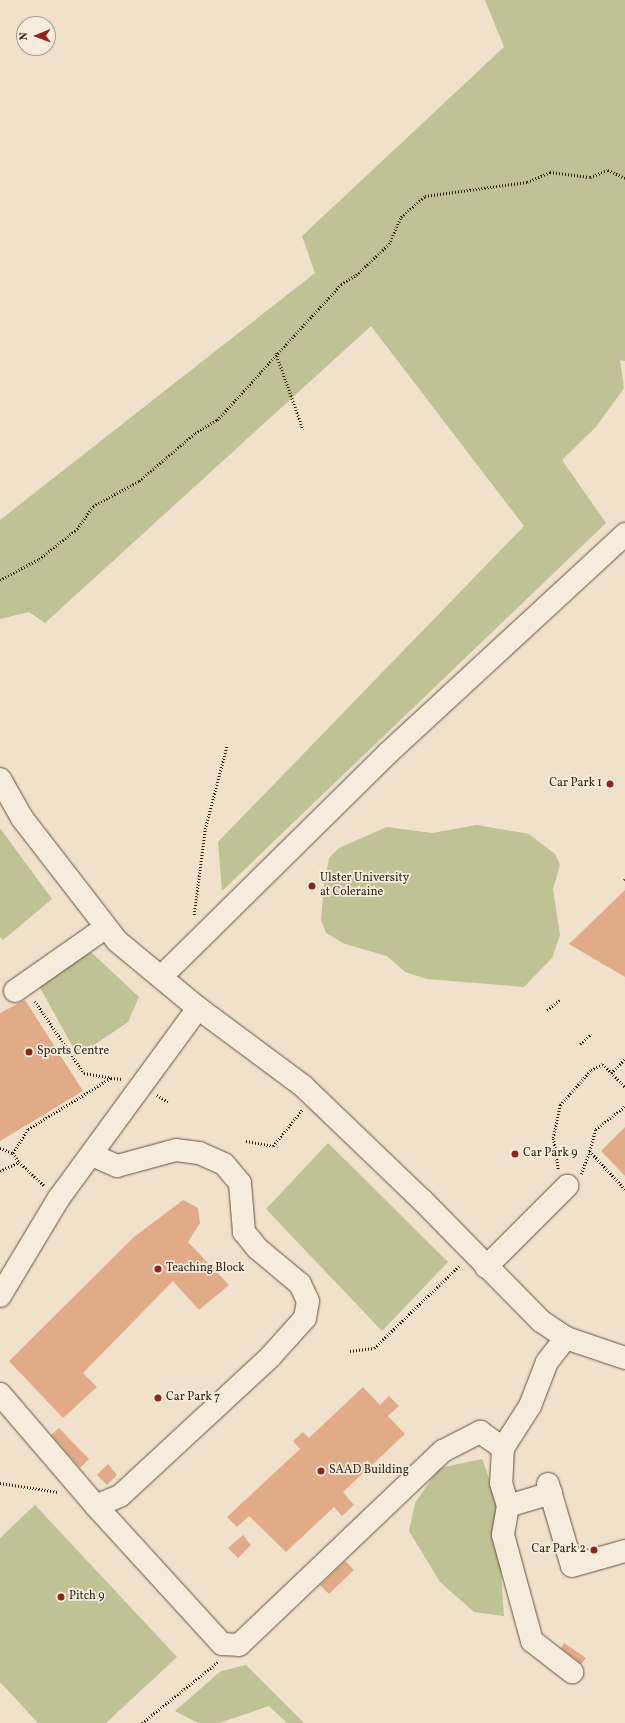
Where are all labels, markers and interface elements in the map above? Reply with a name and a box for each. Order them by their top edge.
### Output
north arrow [16,16,56,56]
text: N [17,32,32,40]
place label: Car Park 1 [549,777,602,791]
marker: Car Park 1 [605,779,615,789]
place label: Ulster University at Coleraine [320,872,409,900]
marker: Ulster University at Coleraine [307,881,317,891]
place label: Sports Centre [37,1045,109,1059]
marker: Sports Centre [24,1047,34,1057]
place label: Car Park 9 [523,1147,577,1161]
marker: Car Park 9 [510,1149,520,1159]
place label: Teaching Block [166,1262,244,1276]
marker: Teaching Block [153,1264,163,1274]
place label: Car Park 7 [166,1391,220,1405]
marker: Car Park 7 [153,1393,163,1403]
place label: SAAD Building [329,1464,409,1478]
marker: SAAD Building [316,1466,326,1476]
place label: Car Park 2 [531,1543,586,1557]
marker: Car Park 2 [589,1545,599,1555]
place label: Pitch 9 [69,1590,105,1604]
marker: Pitch 9 [56,1592,66,1602]

